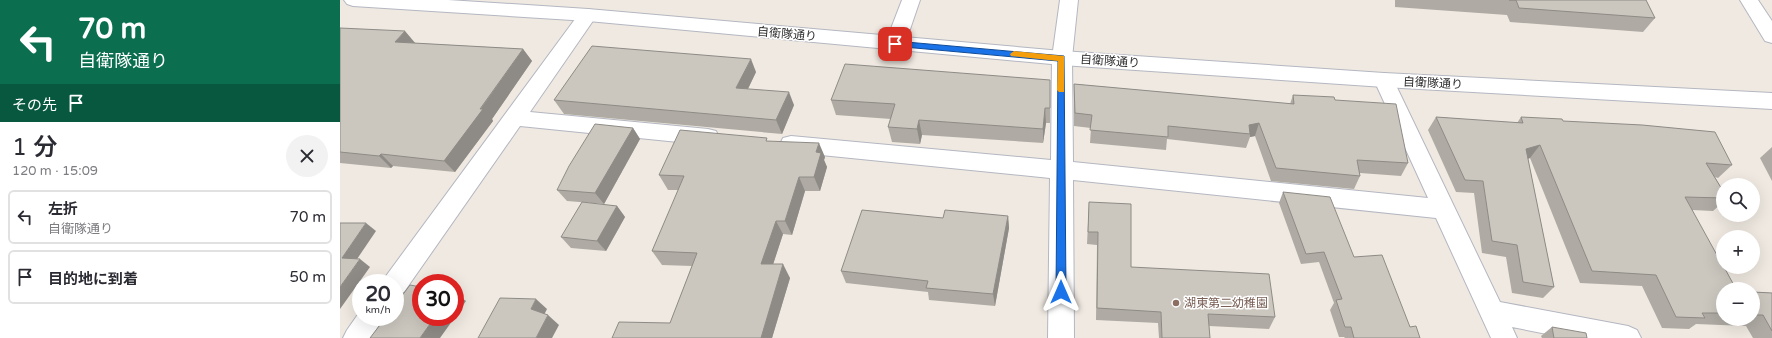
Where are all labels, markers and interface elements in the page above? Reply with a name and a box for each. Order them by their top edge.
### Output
text: 70 m [78,12,146,46]
icon: left [12,16,64,68]
street label: 自衛隊通り [756,24,818,44]
pin [878,27,912,61]
icon: arrive [884,33,906,55]
text: 自衛隊通り [78,50,168,72]
street label: 自衛隊通り [1080,52,1140,70]
street label: 自衛隊通り [1403,74,1463,92]
icon: arrive [65,92,87,114]
text: その先 [12,96,57,114]
text: 1 分 [12,133,57,162]
button: close [286,135,328,177]
text: 120 m · 15:09 [12,163,98,179]
map controls [1716,178,1760,326]
button: search [1716,178,1760,222]
text: 左折 [48,200,78,218]
icon: left [14,206,36,228]
text: 70 m [289,208,326,226]
text: 自衛隊通り [48,221,113,237]
button: + [1716,230,1760,274]
icon: arrive [14,266,36,288]
text: 50 m [289,268,326,286]
text: 目的地に到着 [48,270,138,288]
position arrow [1040,271,1082,313]
speed limit sign: 30 [412,274,464,326]
button: − [1716,282,1760,326]
text: 20 [365,283,391,307]
place label: 湖東第二幼稚園 [1184,296,1268,310]
marker: 湖東第二幼稚園 [1171,298,1181,308]
text: km/h [365,304,391,316]

